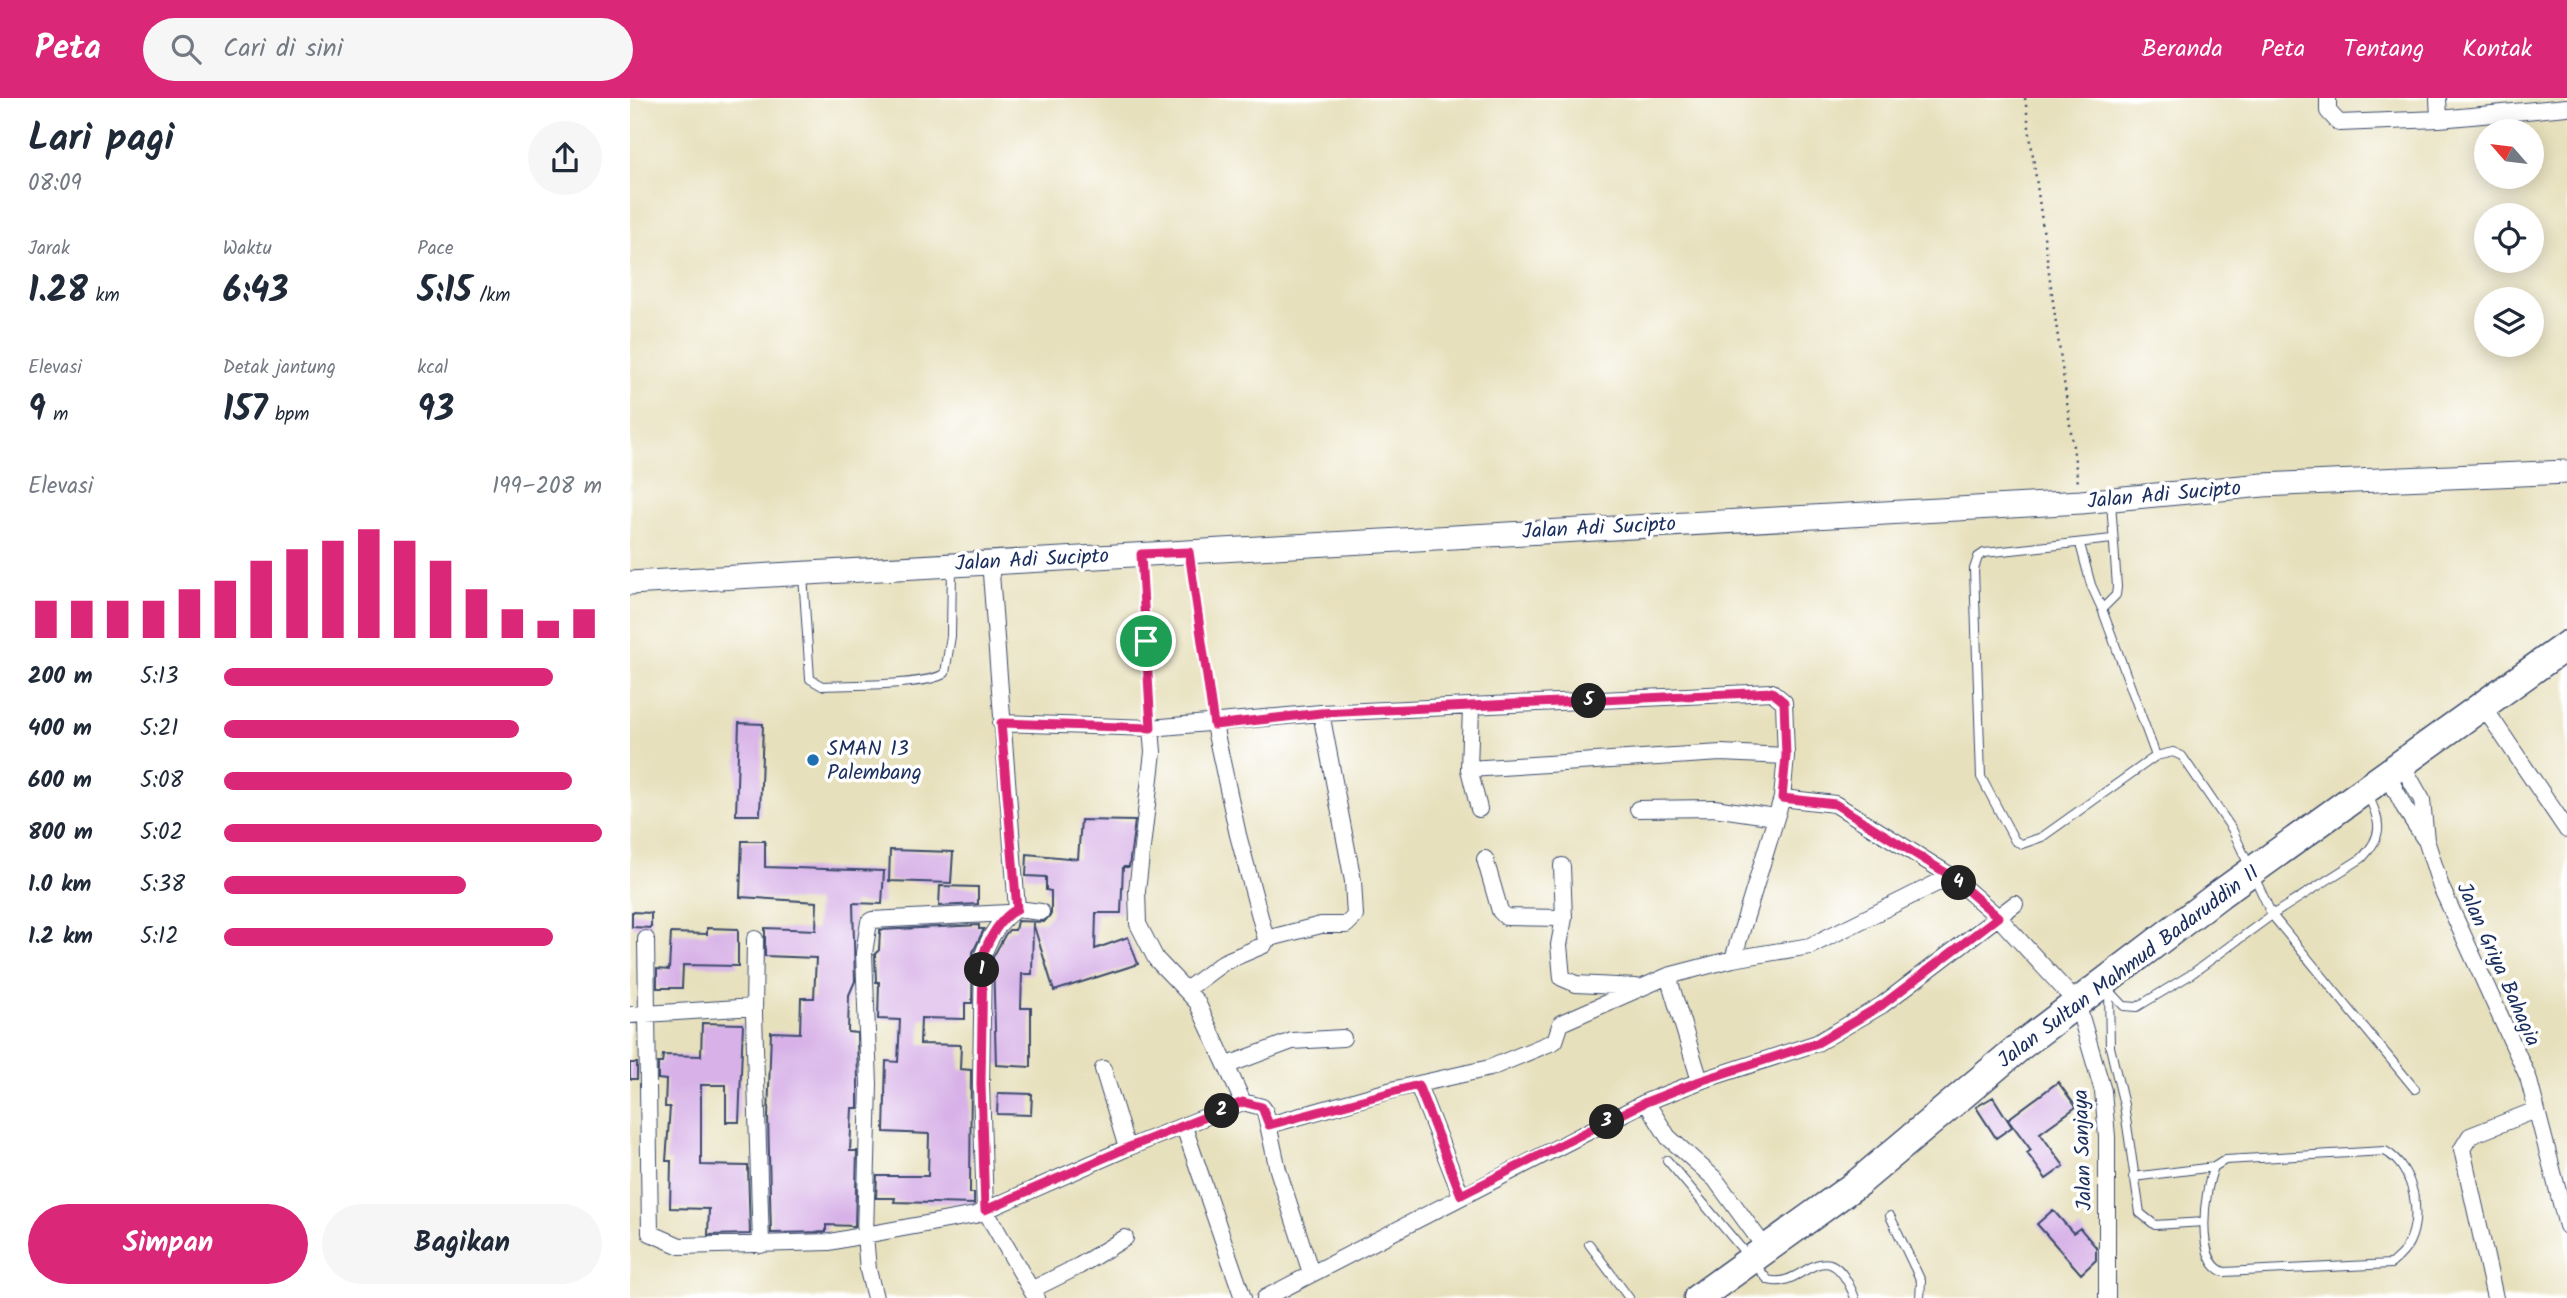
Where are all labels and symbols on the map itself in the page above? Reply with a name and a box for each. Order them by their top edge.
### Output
north arrow [2474,119,2544,189]
street label: Jalan Adi Sucipto [2086,472,2242,519]
street label: Jalan Adi Sucipto [1521,508,1677,549]
street label: Jalan Adi Sucipto [954,540,1110,581]
pin [1116,611,1176,671]
pin: 5 [1572,684,1606,718]
place label: SMAN 13 Palembang [827,733,922,790]
marker: SMAN 13 Palembang [805,752,821,768]
street label: Jalan Sultan Mahmud Badaruddin II [1991,857,2267,1077]
pin: 4 [1942,866,1976,900]
street label: Jalan Griya Bahagia [2447,877,2549,1052]
pin: 1 [964,952,1000,988]
street label: Jalan Sanjaya [2065,1089,2102,1211]
pin: 2 [1204,1094,1240,1128]
pin: 3 [1590,1104,1625,1140]

